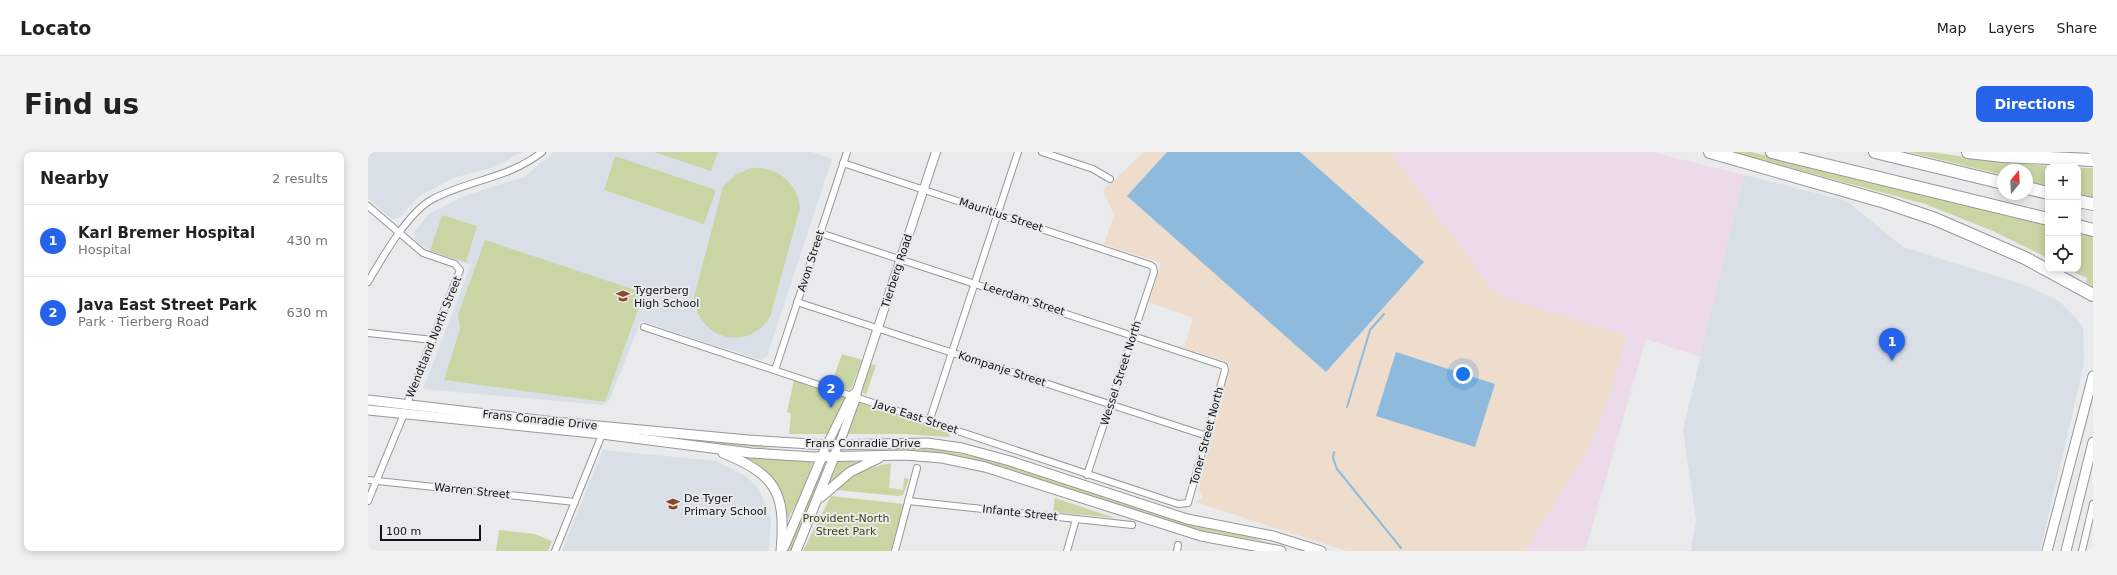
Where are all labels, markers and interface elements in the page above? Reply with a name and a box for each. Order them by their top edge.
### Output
text: Locato [20,17,91,39]
text: Map [1937,20,1966,36]
text: Layers [1988,20,2035,36]
text: Share [2057,20,2097,36]
button: Directions [1976,86,2093,122]
text: Find us [24,88,139,121]
north arrow [1997,164,2033,200]
map controls [2045,164,2081,272]
button: + [2045,164,2081,200]
text: Nearby [40,168,109,188]
text: 2 results [272,171,328,186]
street label: Mauritius Street [957,195,1045,235]
button: − [2045,200,2081,236]
text: Karl Bremer Hospital [78,224,255,242]
street label: Avon Street [795,228,827,293]
street label: Tierberg Road [879,232,915,311]
text: 1 [48,233,58,248]
text: 430 m [286,233,328,248]
button: locate [2045,236,2081,272]
text: Hospital [78,242,131,257]
street label: Wendtland North Street [404,274,465,400]
street label: Leerdam Street [981,280,1067,319]
place label: Tygerberg High School [633,284,699,310]
school or university icon: Tygerberg High School [615,288,631,304]
text: Java East Street Park [78,296,257,314]
text: 2 [48,305,58,320]
text: 630 m [286,305,328,320]
text: Park · Tierberg Road [78,314,209,329]
street label: Wessel Street North [1098,319,1144,427]
pin: 1 [1879,328,1905,361]
street label: Kompanje Street [956,349,1048,390]
your location [1453,364,1473,384]
pin: 2 [818,375,844,408]
street label: Toner Street North [1187,386,1226,487]
street label: Java East Street [871,397,960,437]
street label: Frans Conradie Drive [482,408,598,433]
street label: Frans Conradie Drive [805,437,921,450]
street label: Warren Street [433,481,511,502]
place label: De Tyger Primary School [684,492,767,518]
school or university icon: De Tyger Primary School [665,496,681,512]
street label: Infante Street [982,503,1059,523]
park label: Provident-North Street Park [803,512,889,538]
scale bar [380,523,481,542]
text: 100 m [386,525,421,538]

